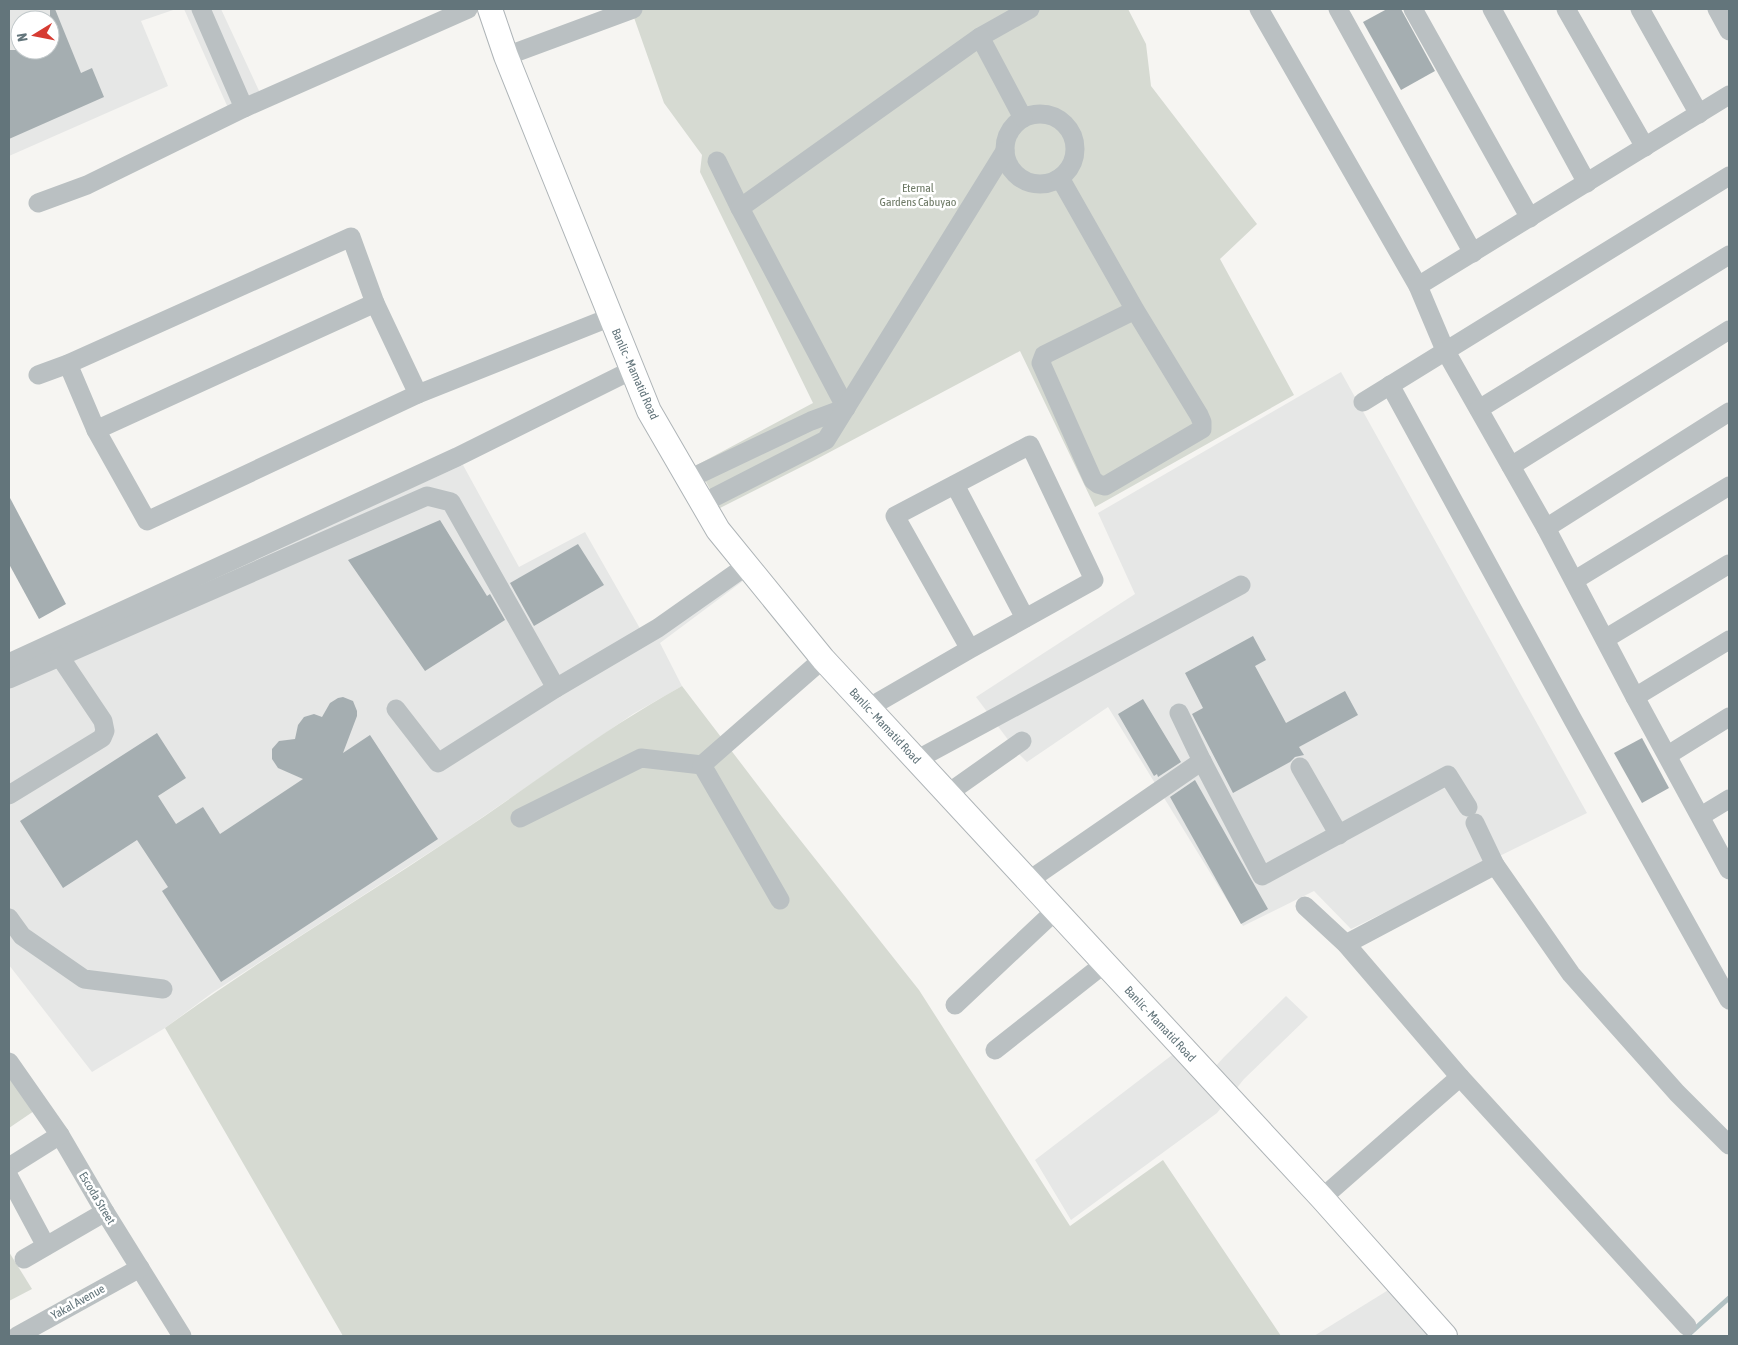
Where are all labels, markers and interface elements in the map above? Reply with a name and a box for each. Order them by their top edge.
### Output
north arrow [10,10,60,60]
text: N [14,32,31,43]
park label: Eternal Gardens Cabuyao [880,181,957,209]
street label: Banlic - Mamatid Road [609,326,661,422]
street label: Banlic - Mamatid Road [846,685,924,767]
street label: Banlic - Mamatid Road [1121,983,1199,1065]
street label: Escoda Street [76,1169,118,1227]
street label: Yakal Avenue [49,1282,107,1322]

